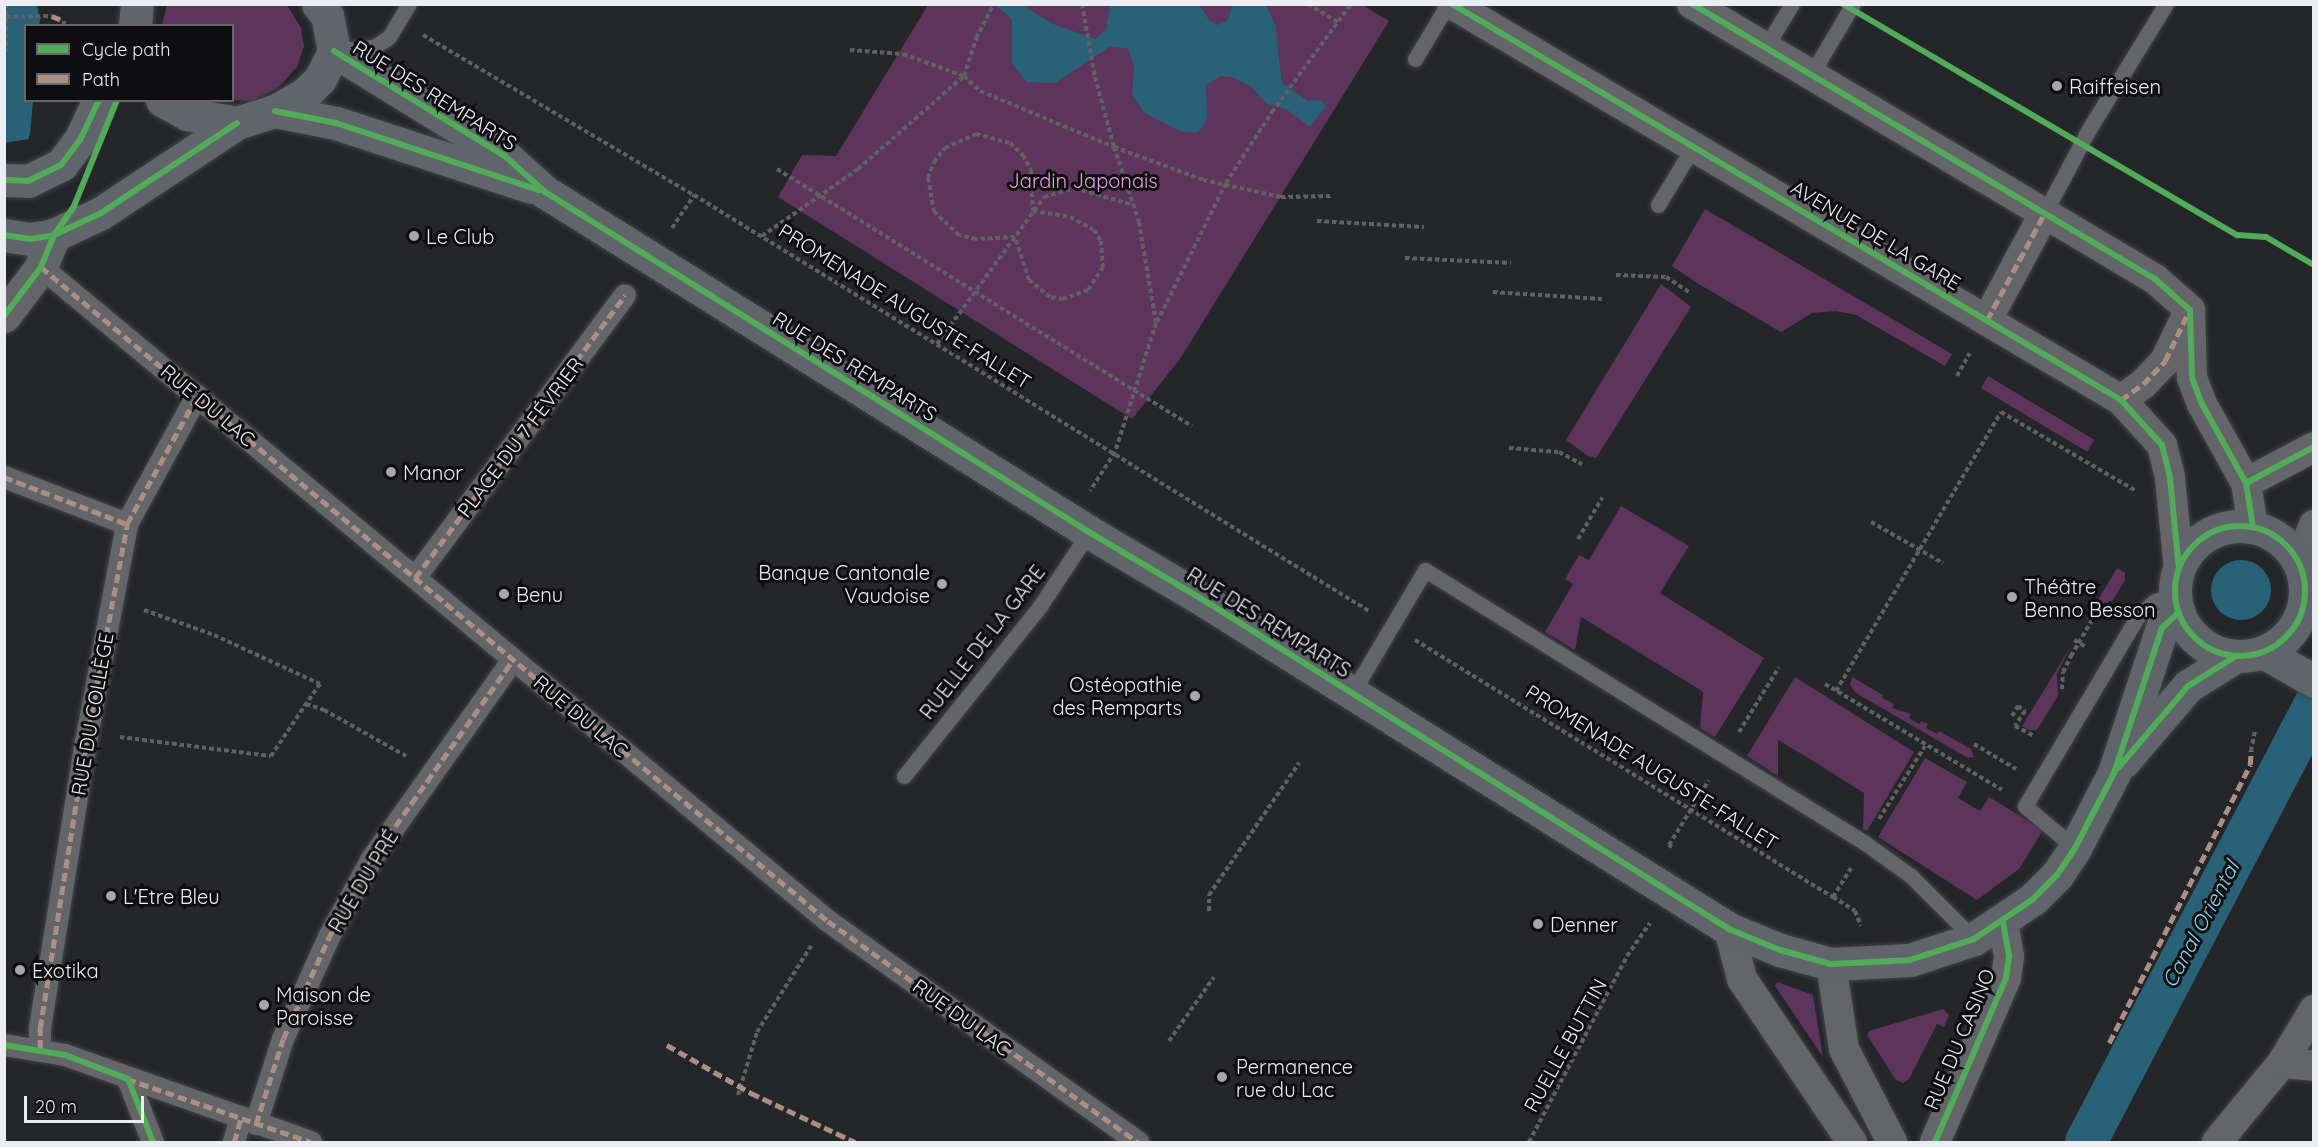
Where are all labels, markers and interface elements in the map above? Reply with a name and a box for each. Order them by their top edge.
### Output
legend [24,24,234,102]
street label: RUE DES REMPARTS [349,35,521,155]
text: Cycle path [82,38,170,61]
text: Path [82,68,120,91]
place label: Raiffeisen [2069,74,2161,98]
marker: Raiffeisen [2050,79,2064,93]
park label: Jardin Japonais [1008,168,1158,192]
street label: AVENUE DE LA GARE [1787,175,1965,295]
street label: PROMENADE AUGUSTE-FALLET [774,218,1036,394]
place label: Le Club [426,224,494,248]
marker: Le Club [407,229,421,243]
street label: RUE DES REMPARTS [769,306,941,426]
street label: PLACE DU 7 FÉVRIER [452,352,588,522]
street label: RUE DU LAC [156,359,260,451]
place label: Manor [403,460,463,484]
marker: Manor [384,465,398,479]
place label: Banque Cantonale Vaudoise [758,560,930,607]
street label: RUELLE DE LA GARE [914,560,1050,724]
street label: RUE DES REMPARTS [1183,562,1355,682]
place label: Théâtre Benno Besson [2024,574,2156,621]
marker: Banque Cantonale Vaudoise [935,577,949,591]
place label: Benu [516,582,563,606]
marker: Benu [497,587,511,601]
marker: Théâtre Benno Besson [2005,590,2019,604]
street label: RUE DU COLLÈGE [66,631,118,797]
street label: RUE DU LAC [529,670,633,762]
place label: Ostéopathie des Remparts [1052,672,1182,719]
street label: PROMENADE AUGUSTE-FALLET [1521,679,1783,855]
marker: Ostéopathie des Remparts [1186,687,1204,705]
street label: RUE DU PRÉ [323,825,403,937]
water label: Canal Oriental [2156,857,2244,991]
place label: L'Etre Bleu [123,884,220,908]
marker: L'Etre Bleu [104,889,118,903]
place label: Denner [1550,912,1618,936]
marker: Denner [1531,917,1545,931]
place label: Exotika [32,958,99,982]
marker: Exotika [13,963,27,977]
street label: RUE DU CASINO [1919,965,1999,1113]
street label: RUE DU LAC [908,973,1016,1061]
street label: RUELLE BUTTIN [1518,974,1612,1116]
place label: Maison de Paroisse [276,982,371,1029]
marker: Maison de Paroisse [257,998,271,1012]
place label: Permanence rue du Lac [1236,1054,1353,1101]
marker: Permanence rue du Lac [1213,1068,1231,1086]
scale bar [27,1084,147,1122]
text: 20 m [35,1095,77,1118]

